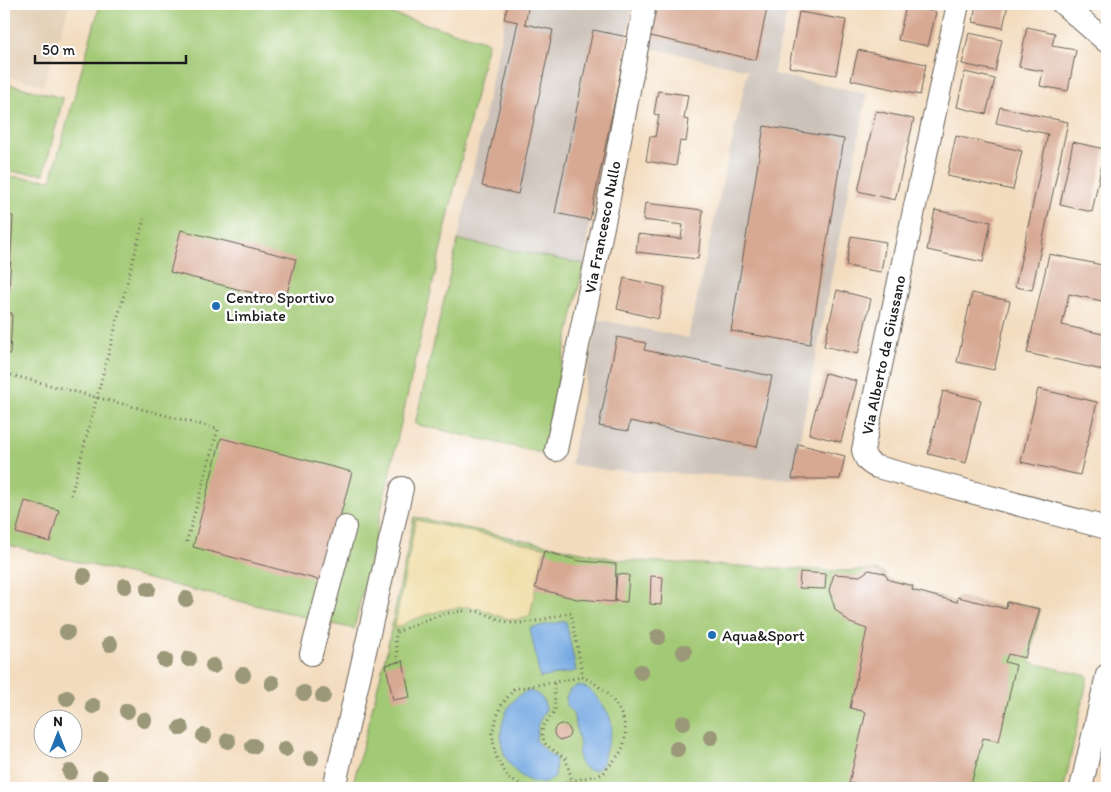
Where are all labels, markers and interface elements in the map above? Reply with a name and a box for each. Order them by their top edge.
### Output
scale bar [35,32,186,64]
text: 50 m [42,41,75,59]
street label: Via Francesco Nullo [580,159,625,295]
street label: Via Alberto da Giussano [857,274,910,437]
place label: Centro Sportivo Limbiate [226,288,334,325]
marker: Centro Sportivo Limbiate [210,300,222,312]
place label: Aqua&Sport [722,626,805,645]
marker: Aqua&Sport [706,629,718,641]
north arrow [32,710,82,760]
text: N [53,713,63,730]

